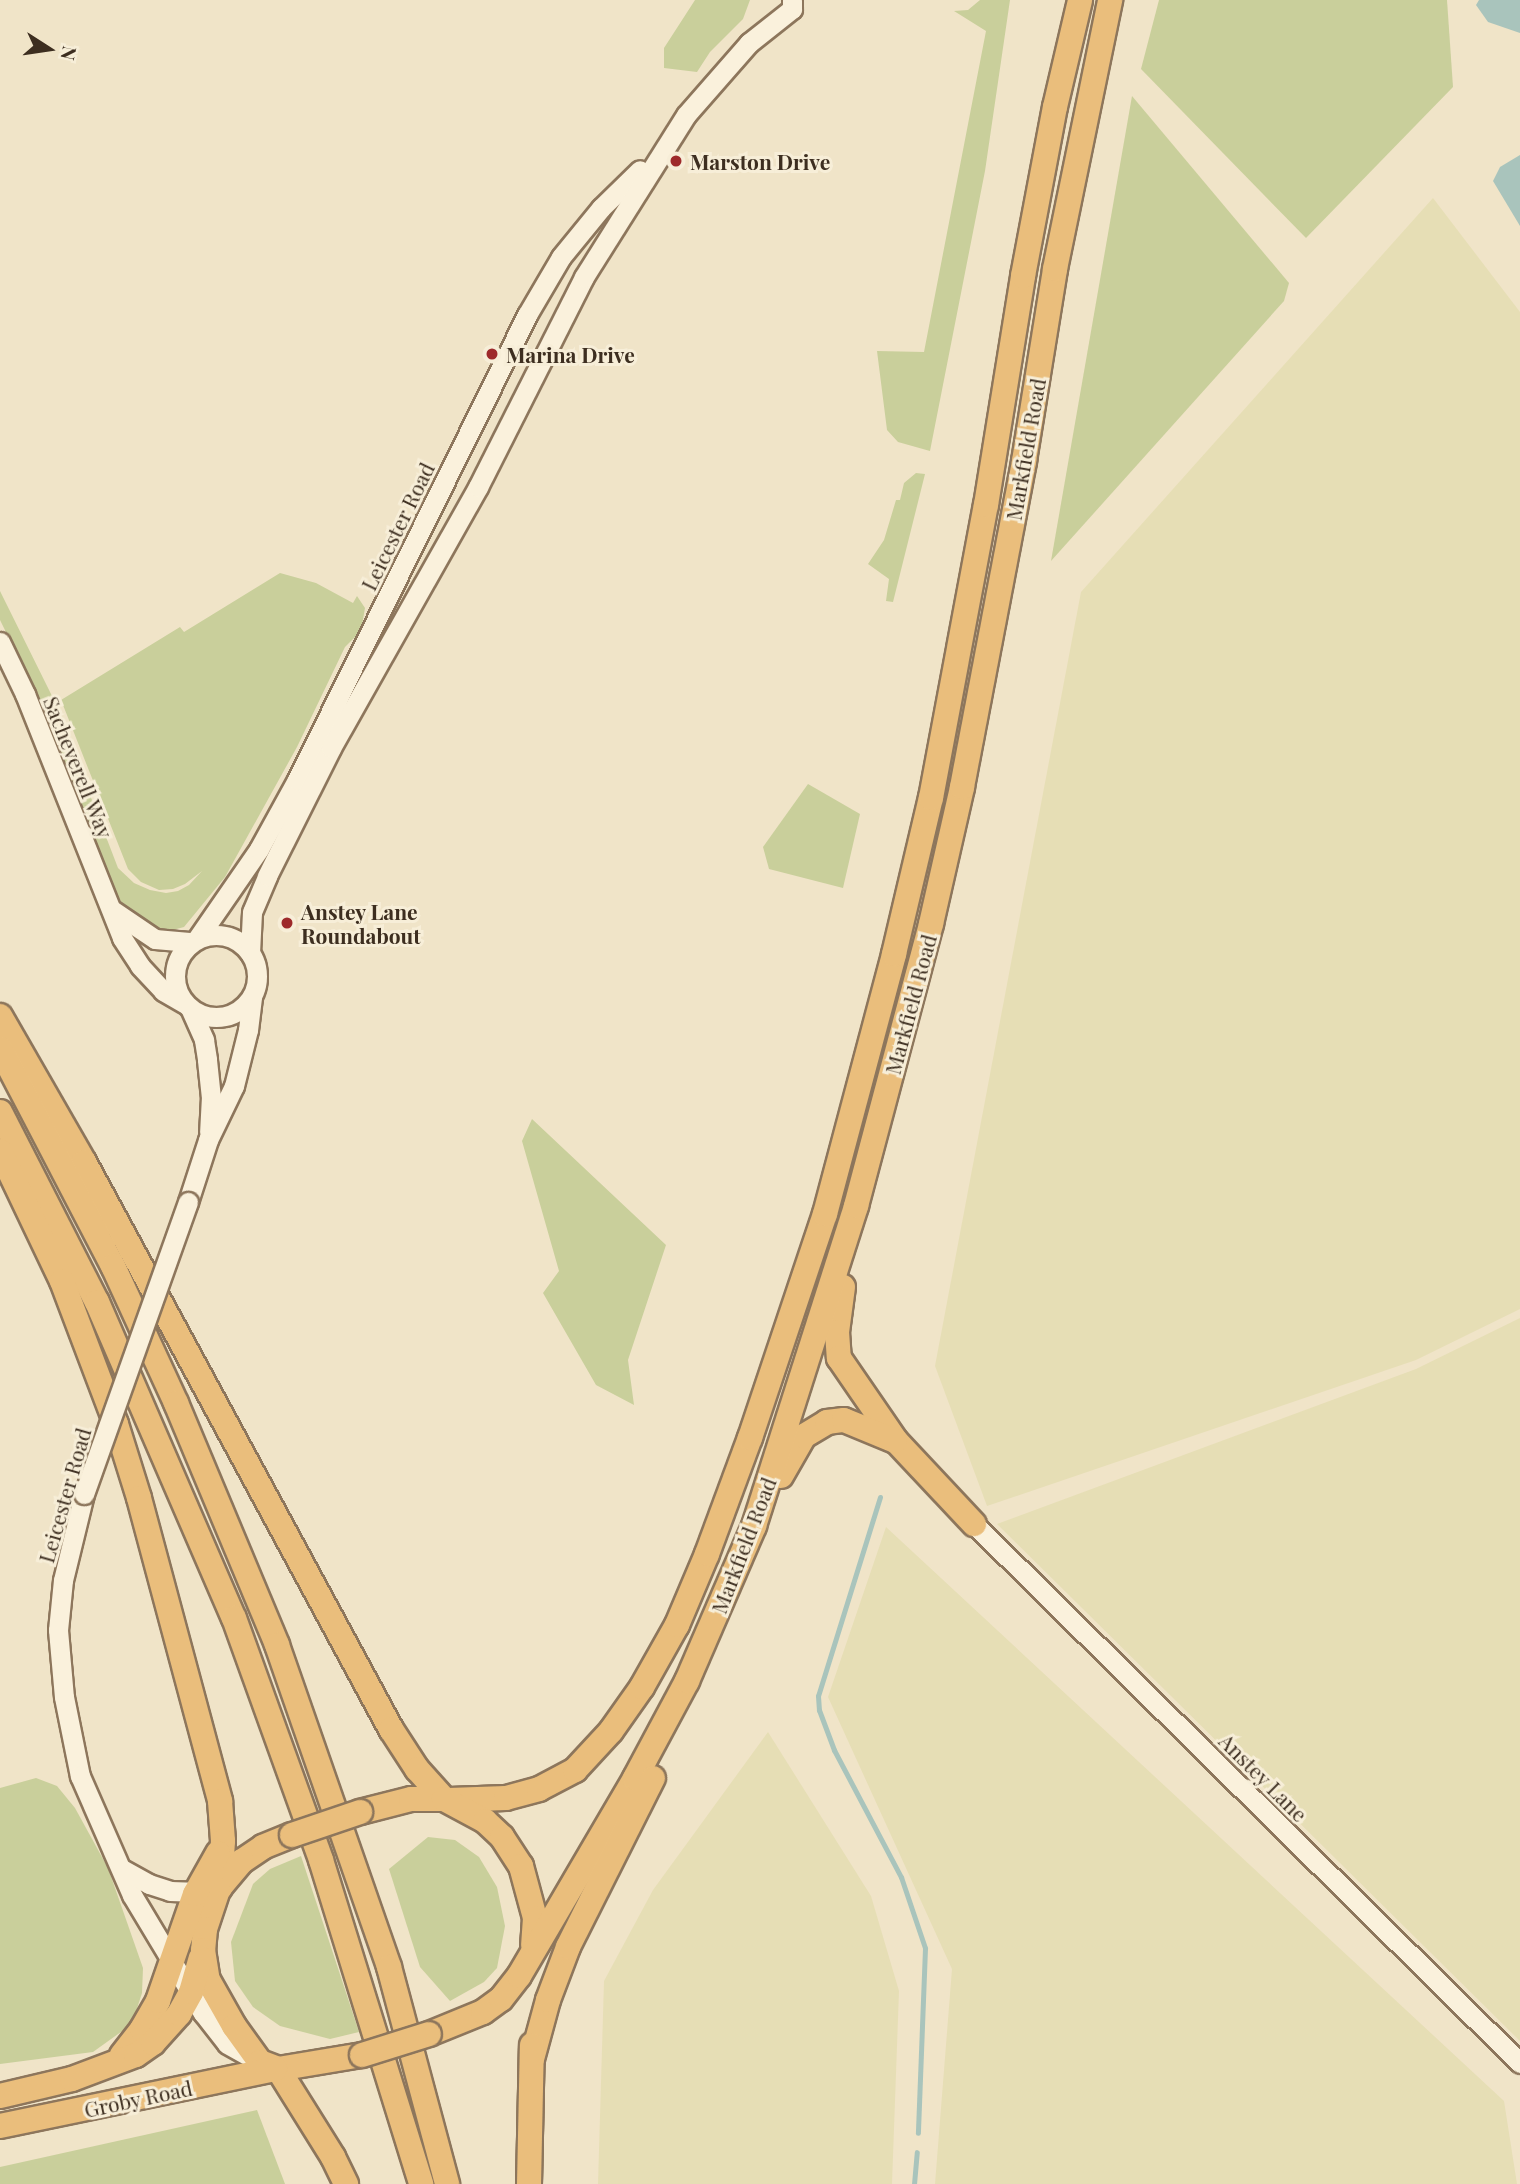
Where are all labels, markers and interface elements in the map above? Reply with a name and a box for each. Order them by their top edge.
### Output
north arrow [14,14,84,84]
text: N [55,44,84,63]
place label: Marston Drive [690,148,830,174]
marker: Marston Drive [668,153,684,169]
place label: Marina Drive [506,341,635,367]
marker: Marina Drive [484,346,500,362]
street label: Markfield Road [1000,376,1050,522]
street label: Leicester Road [355,458,439,594]
street label: Sacheverell Way [39,692,119,842]
place label: Anstey Lane Roundabout [301,898,421,948]
marker: Anstey Lane Roundabout [279,915,295,931]
street label: Markfield Road [879,931,941,1077]
street label: Leicester Road [33,1424,95,1566]
street label: Markfield Road [705,1473,781,1617]
street label: Anstey Lane [1215,1728,1313,1826]
street label: Groby Road [81,2074,195,2122]

